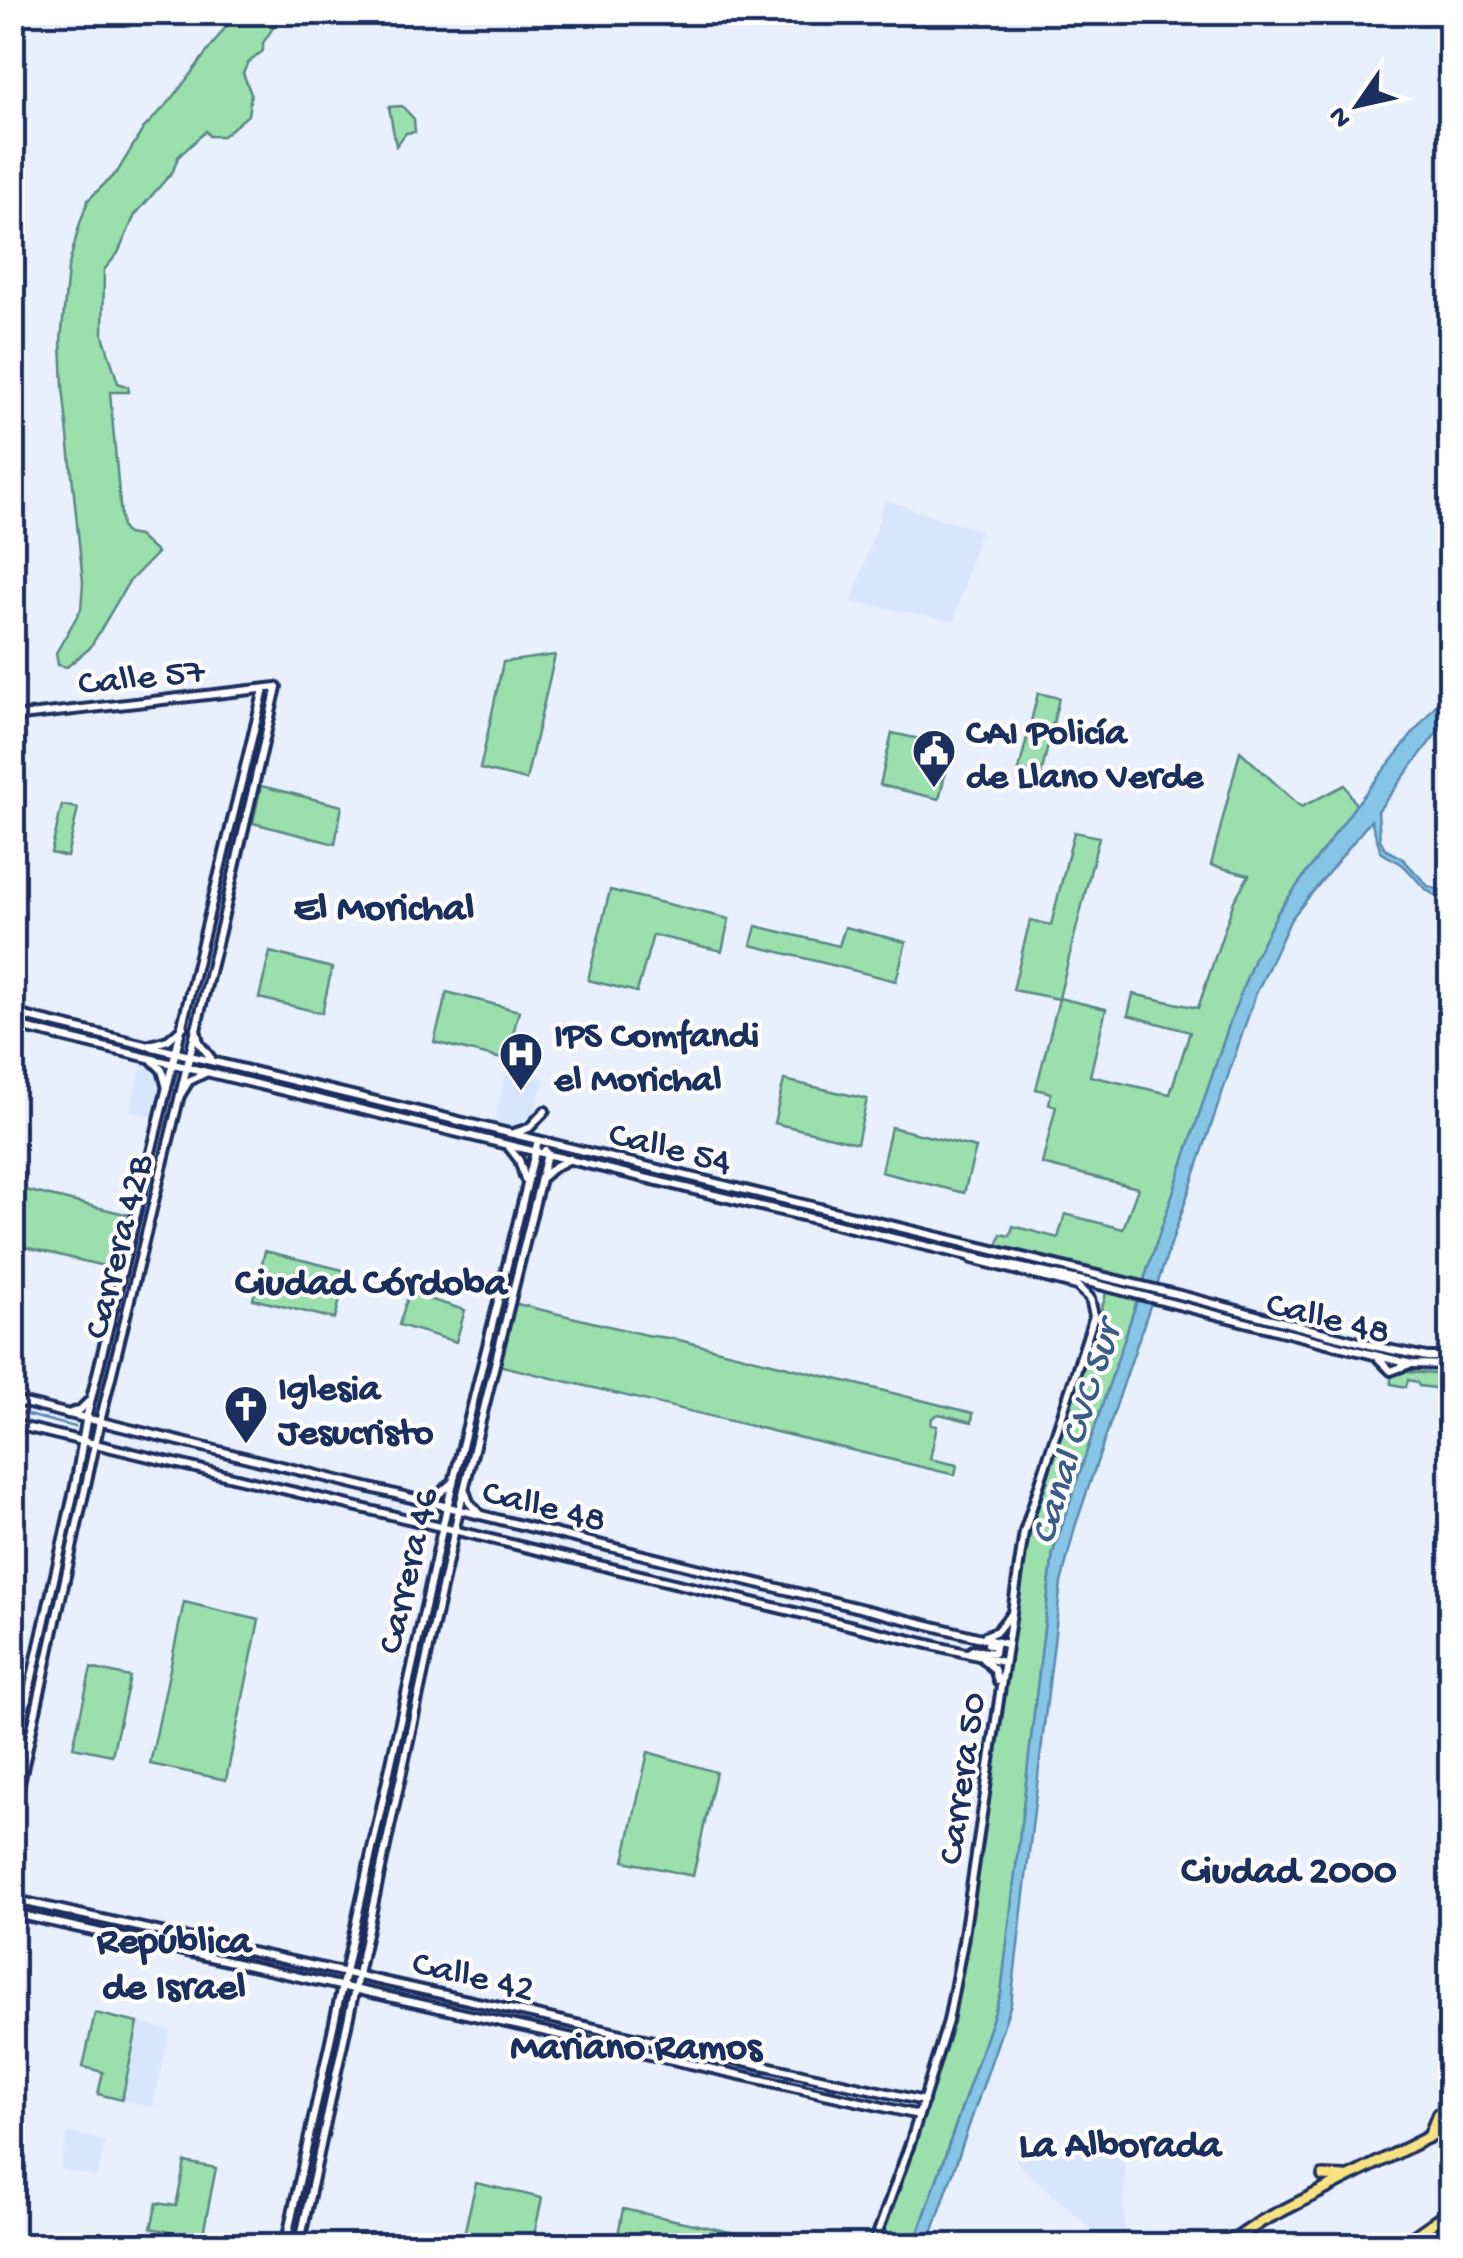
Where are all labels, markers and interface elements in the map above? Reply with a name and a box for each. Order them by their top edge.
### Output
north arrow [1308,55,1408,155]
text: N [1322,100,1360,133]
street label: Calle 57 [76,651,208,708]
place label: CAI Policía de Llano Verde [966,713,1204,801]
public building icon: CAI Policía de Llano Verde [911,728,957,789]
district label: El Morichal [294,887,474,934]
place label: IPS Comfandi el Morichal [553,1016,759,1104]
hospital icon: IPS Comfandi el Morichal [498,1031,544,1092]
street label: Calle 54 [604,1114,736,1187]
street label: Carrera 42B [77,1149,165,1344]
district label: Ciudad Córdoba [235,1262,509,1309]
street label: Calle 48 [1261,1284,1394,1357]
water label: Canal CVC Sur [1022,1310,1137,1551]
place label: Iglesia Jesucristo [277,1369,434,1457]
church icon: Iglesia Jesucristo [223,1384,269,1445]
street label: Calle 48 [477,1472,610,1545]
street label: Carrera 46 [370,1483,451,1659]
street label: Carrera 50 [931,1690,999,1868]
district label: Ciudad 2000 [1181,1850,1397,1897]
district label: República de Israel [97,1920,253,2013]
street label: Calle 42 [407,1944,538,2014]
district label: Mariano Ramos [510,2026,764,2073]
district label: La Alborada [1019,2124,1223,2171]

